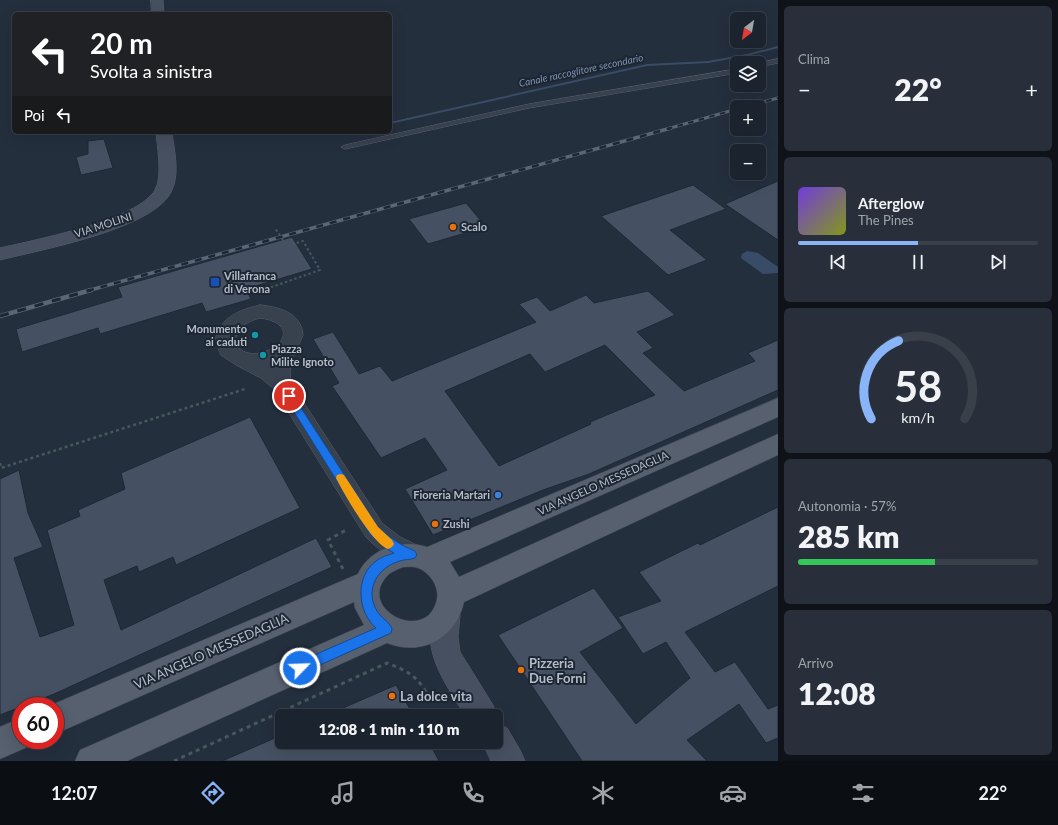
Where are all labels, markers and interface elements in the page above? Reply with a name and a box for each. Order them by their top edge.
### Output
north arrow [730,12,766,48]
map controls [730,12,766,180]
text: 20 m [90,26,153,60]
icon: left [24,28,76,80]
water label: Canale raccoglitore secondario [518,51,644,89]
text: Clima [798,51,830,67]
button: layers [730,56,766,92]
text: Svolta a sinistra [90,60,212,82]
text: 22° [894,71,942,107]
text: − [798,76,811,103]
text: + [1025,76,1038,103]
button: + [730,100,766,136]
icon: left [53,104,75,126]
text: Poi [24,106,45,124]
button: − [730,144,766,180]
text: Afterglow [858,194,924,212]
street label: VIA MOLINI [72,209,133,240]
text: The Pines [858,212,914,228]
place label: Scalo [461,220,487,233]
marker: Scalo [448,222,458,232]
icon: previous [827,251,849,273]
icon: pause [907,251,929,273]
icon: next [987,251,1009,273]
place label: Villafranca di Verona [223,269,276,295]
marker: Villafranca di Verona [209,276,221,288]
place label: Monumento ai caduti [186,322,247,348]
marker: Monumento ai caduti [250,330,260,340]
place label: Piazza Milite Ignoto [271,342,334,368]
marker: Piazza Milite Ignoto [258,350,268,360]
text: 58 [894,360,942,410]
pin [272,379,306,413]
icon: arrive [278,385,300,407]
text: km/h [901,408,935,425]
street label: VIA ANGELO MESSEDAGLIA [535,448,671,517]
place label: Fioreria Martari [413,488,490,501]
marker: Fioreria Martari [493,490,503,500]
text: Autonomia · 57% [798,498,896,514]
place label: Zushi [443,517,470,530]
text: 285 km [798,518,899,554]
marker: Zushi [430,519,440,529]
street label: VIA ANGELO MESSEDAGLIA [131,610,291,692]
position arrow [279,647,321,689]
place label: Pizzeria Due Forni [529,655,586,686]
text: Arrivo [798,655,833,671]
marker: Pizzeria Due Forni [516,665,526,675]
text: 12:08 [798,675,876,711]
place label: La dolce vita [400,688,472,704]
marker: La dolce vita [387,691,397,701]
speed limit sign: 60 [12,697,64,749]
text: 12:08 · 1 min · 110 m [318,720,460,738]
icon: directions [199,779,227,807]
icon: music [329,779,357,807]
icon: phone [459,779,487,807]
icon: climate [589,779,617,807]
icon: car [719,779,747,807]
icon: filters [849,779,877,807]
text: 12:07 [51,782,97,804]
text: 22° [979,782,1007,804]

